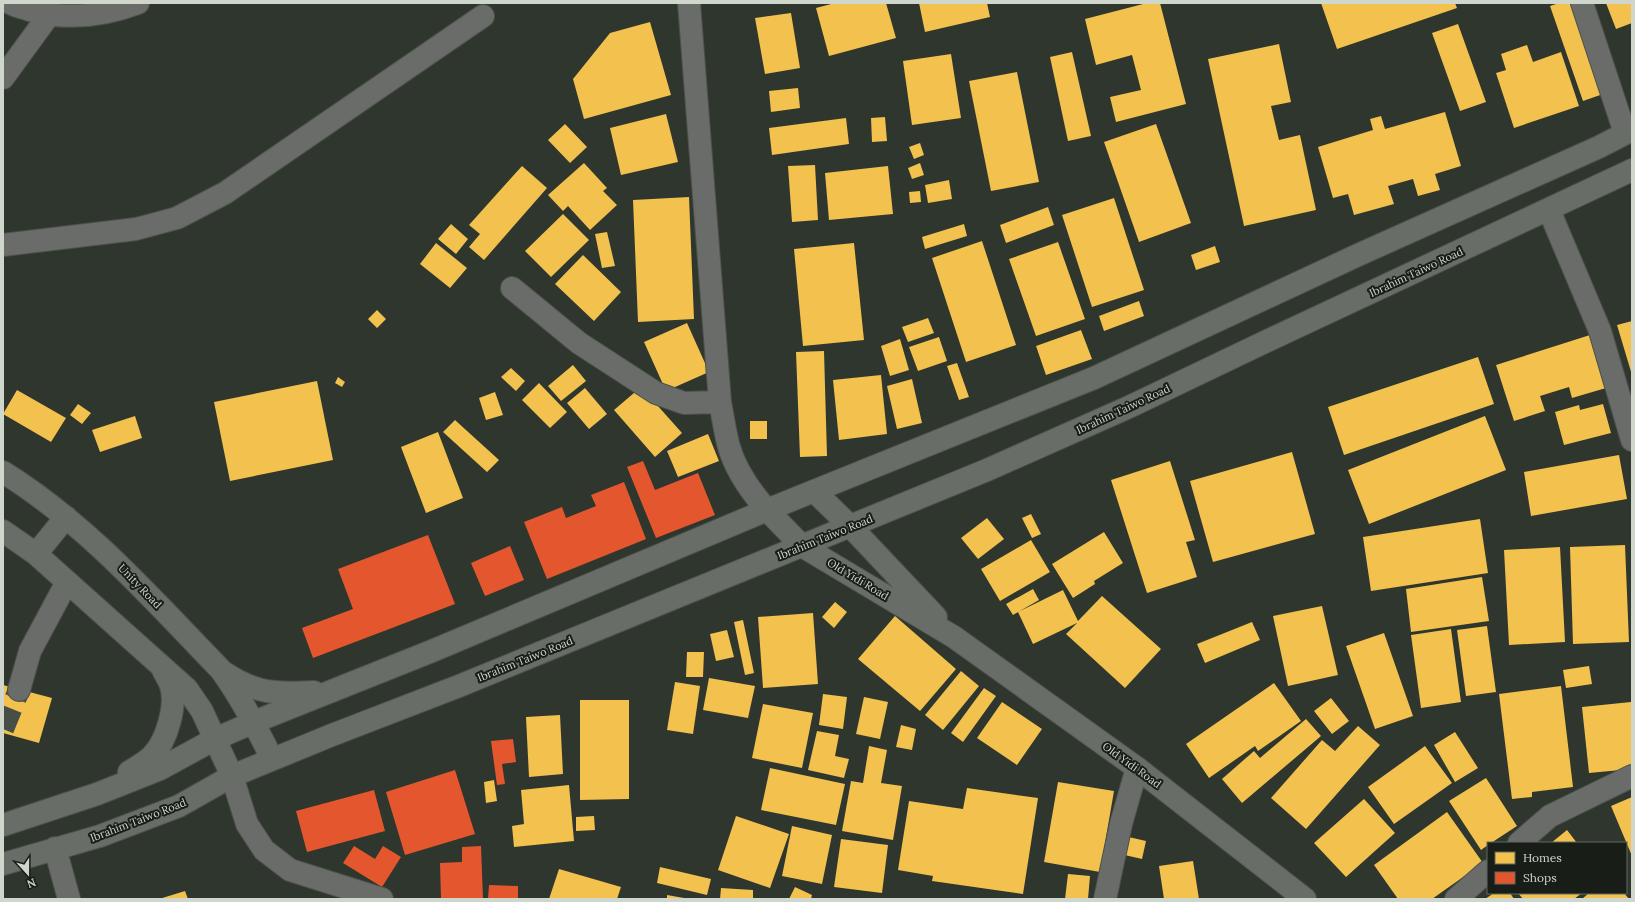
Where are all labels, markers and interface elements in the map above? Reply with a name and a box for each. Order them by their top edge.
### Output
street label: Ibrahim Taiwo Road [1367,244,1466,300]
street label: Ibrahim Taiwo Road [1074,381,1173,437]
street label: Ibrahim Taiwo Road [775,511,875,563]
street label: Old Yidi Road [825,555,892,603]
street label: Unity Road [115,561,165,612]
street label: Ibrahim Taiwo Road [475,633,575,685]
street label: Old Yidi Road [1100,739,1164,791]
street label: Ibrahim Taiwo Road [88,795,188,845]
legend [1487,842,1627,894]
text: Homes [1523,850,1562,865]
north arrow [8,854,48,894]
text: Shops [1523,870,1557,885]
text: N [25,875,38,892]

